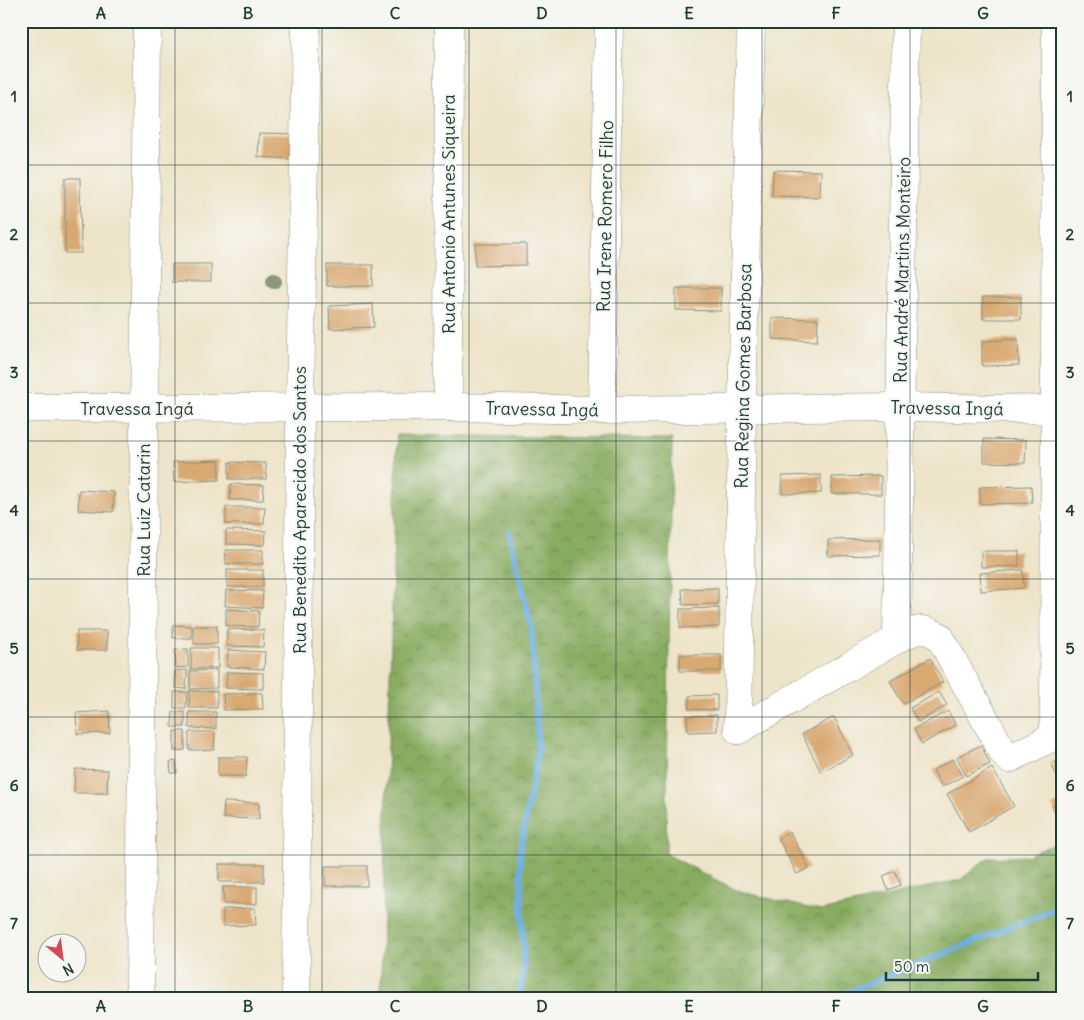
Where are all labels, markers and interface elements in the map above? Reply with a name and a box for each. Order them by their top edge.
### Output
text: A [96,3,106,23]
text: B [243,3,254,23]
text: C [390,3,401,23]
text: D [536,3,548,23]
text: E [684,3,694,23]
text: F [831,3,841,23]
text: G [977,3,989,23]
text: 1 [11,86,17,106]
text: 1 [1067,86,1073,106]
street label: Rua Antonio Antunes Siqueira [437,94,460,334]
street label: Rua Irene Romero Filho [592,120,618,312]
street label: Rua André Martins Monteiro [889,157,915,383]
text: 2 [10,224,19,244]
text: 2 [1066,224,1075,244]
street label: Rua Regina Gomes Barbosa [730,263,756,489]
text: 3 [9,362,19,382]
text: 3 [1065,362,1075,382]
street label: Rua Benedito Aparecido dos Santos [288,366,311,654]
street label: Travessa Ingá [890,396,1004,420]
street label: Travessa Ingá [80,397,194,420]
street label: Travessa Ingá [485,397,599,421]
street label: Rua Luiz Catarin [132,443,155,577]
text: 4 [9,500,19,520]
text: 4 [1065,500,1075,520]
text: 5 [9,638,19,658]
text: 5 [1065,638,1075,658]
text: 6 [9,775,19,795]
text: 6 [1065,775,1075,795]
text: 7 [10,913,18,933]
text: 7 [1066,913,1074,933]
north arrow [38,932,88,982]
scale bar [886,950,1039,982]
text: 50 m [894,957,929,976]
text: N [60,959,77,980]
text: A [96,996,106,1016]
text: B [243,996,254,1016]
text: C [390,996,401,1016]
text: D [536,996,548,1016]
text: E [684,996,694,1016]
text: F [831,996,841,1016]
text: G [977,996,989,1016]

